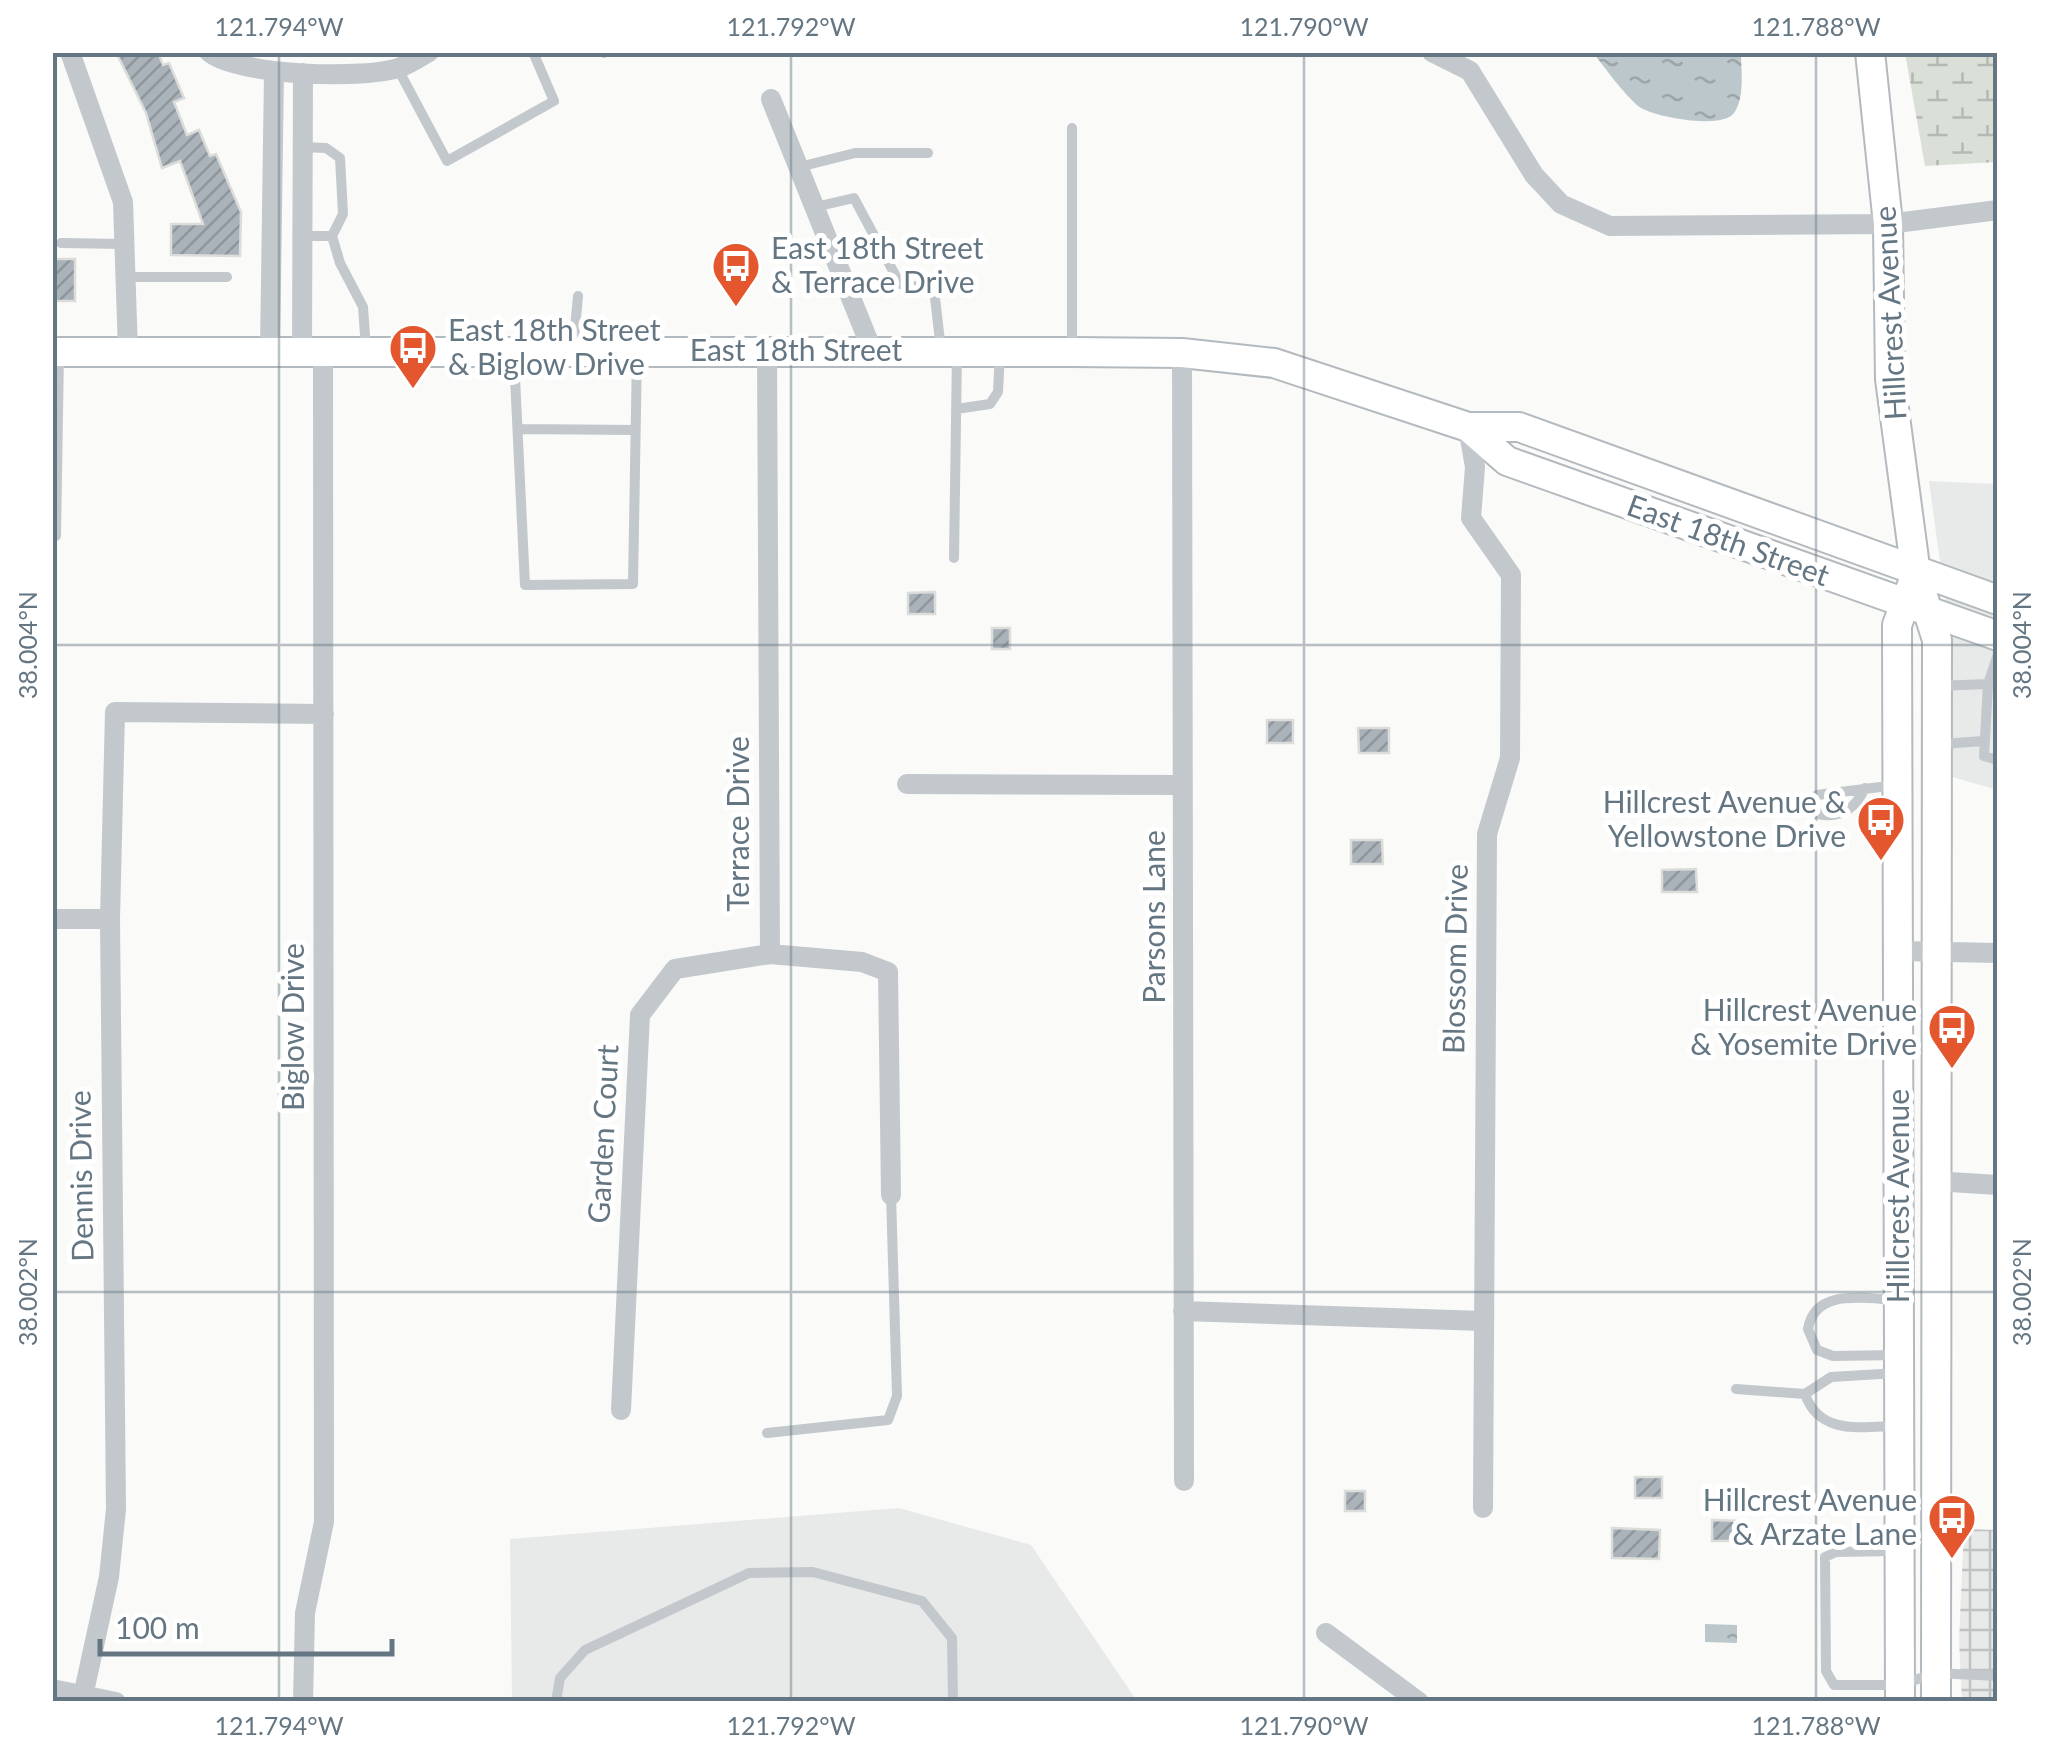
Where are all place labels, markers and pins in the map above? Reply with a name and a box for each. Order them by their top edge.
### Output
place label: East 18th Street & Terrace Drive [771,229,984,299]
bus stop icon: East 18th Street & Terrace Drive [710,240,762,308]
place label: East 18th Street & Biglow Drive [448,311,661,381]
bus stop icon: East 18th Street & Biglow Drive [387,322,439,390]
place label: Hillcrest Avenue & Yellowstone Drive [1603,783,1847,853]
bus stop icon: Hillcrest Avenue & Yellowstone Drive [1855,794,1907,862]
place label: Hillcrest Avenue & Yosemite Drive [1690,991,1917,1061]
bus stop icon: Hillcrest Avenue & Yosemite Drive [1926,1002,1978,1070]
place label: Hillcrest Avenue & Arzate Lane [1703,1481,1917,1551]
bus stop icon: Hillcrest Avenue & Arzate Lane [1926,1492,1978,1560]

